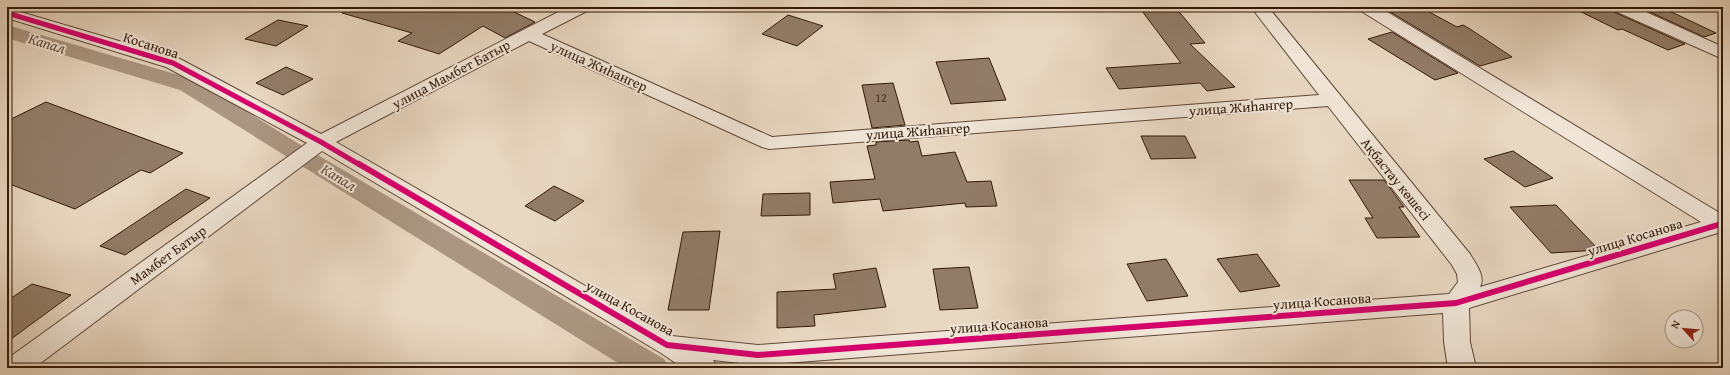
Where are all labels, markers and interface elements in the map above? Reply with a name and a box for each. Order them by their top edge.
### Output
water label: Капал [26,27,68,59]
street label: Косанова [121,27,182,63]
street label: улица Мамбет Батыр [388,34,514,114]
street label: улица Жиhангер [546,35,651,97]
house number: 12 [875,89,887,106]
street label: улица Жиhангер [1187,93,1294,121]
street label: улица Жиhангер [864,117,971,145]
street label: Ақбастау көшесі [1356,133,1436,225]
water label: Капал [318,158,361,196]
street label: улица Косанова [1584,213,1685,261]
street label: Мамбет Батыр [126,220,211,290]
street label: улица Косанова [581,275,678,341]
street label: улица Косанова [1271,288,1372,314]
north arrow [1664,309,1704,349]
street label: улица Косанова [948,312,1049,338]
text: N [1666,317,1684,331]

